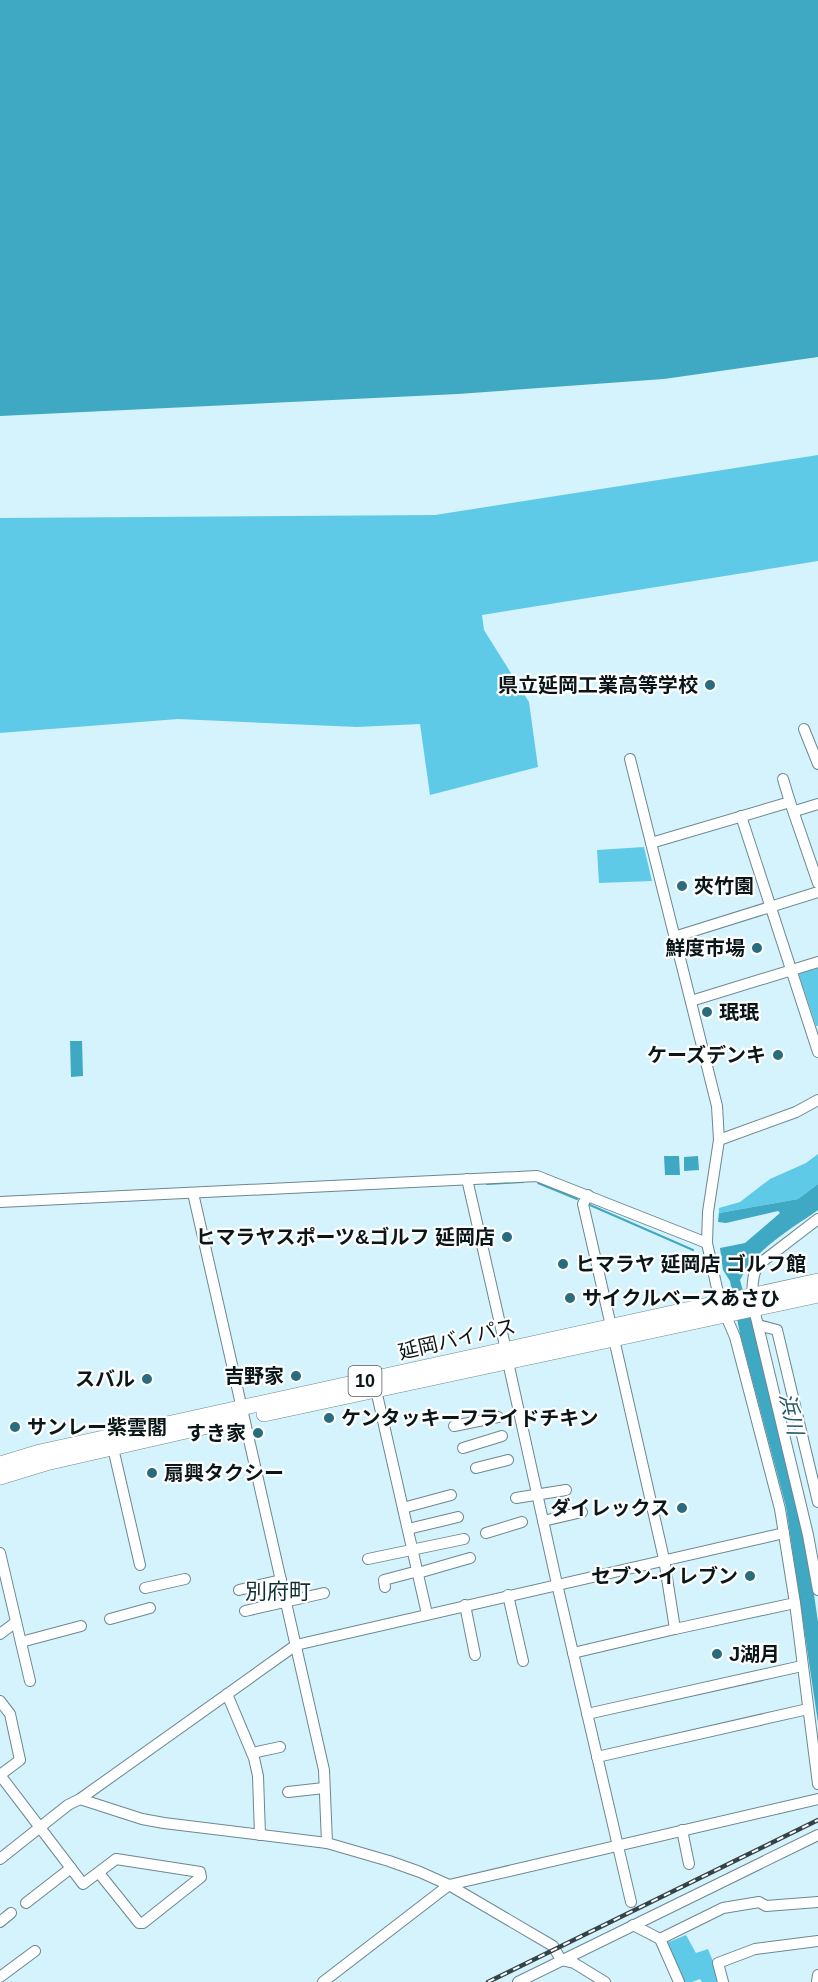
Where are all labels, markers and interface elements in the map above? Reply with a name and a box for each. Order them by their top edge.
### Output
place label: 県立延岡工業高等学校 [498,674,698,696]
marker: 県立延岡工業高等学校 [703,678,717,692]
place label: 夾竹園 [694,875,754,897]
marker: 夾竹園 [675,879,689,893]
place label: 鮮度市場 [665,937,745,959]
marker: 鮮度市場 [750,941,764,955]
place label: 珉珉 [719,1001,759,1023]
marker: 珉珉 [700,1005,714,1019]
place label: ケーズデンキ [647,1044,766,1066]
marker: ケーズデンキ [771,1048,785,1062]
place label: ヒマラヤスポーツ&ゴルフ 延岡店 [195,1226,495,1248]
marker: ヒマラヤスポーツ&ゴルフ 延岡店 [500,1230,514,1244]
place label: ヒマラヤ 延岡店 ゴルフ館 [575,1253,806,1275]
marker: ヒマラヤ 延岡店 ゴルフ館 [556,1257,570,1271]
place label: サイクルベースあさひ [582,1287,780,1309]
marker: サイクルベースあさひ [563,1291,577,1305]
street label: 延岡バイパス [396,1315,518,1363]
place label: 吉野家 [224,1365,284,1387]
road number: 10 [348,1366,382,1396]
place label: スバル [75,1368,135,1390]
marker: 吉野家 [289,1369,303,1383]
marker: スバル [140,1372,154,1386]
water label: 浜川 [776,1391,808,1439]
place label: ケンタッキーフライドチキン [341,1407,599,1429]
marker: ケンタッキーフライドチキン [322,1411,336,1425]
place label: サンレー紫雲閣 [27,1416,167,1438]
marker: サンレー紫雲閣 [8,1420,22,1434]
place label: すき家 [186,1422,246,1444]
marker: すき家 [251,1426,265,1440]
place label: 扇興タクシー [164,1462,284,1484]
marker: 扇興タクシー [145,1466,159,1480]
place label: ダイレックス [551,1497,670,1519]
marker: ダイレックス [675,1501,689,1515]
place label: セブン-イレブン [591,1565,738,1587]
marker: セブン-イレブン [743,1569,757,1583]
district label: 別府町 [245,1579,311,1604]
place label: J湖月 [729,1643,780,1665]
marker: J湖月 [710,1647,724,1661]

